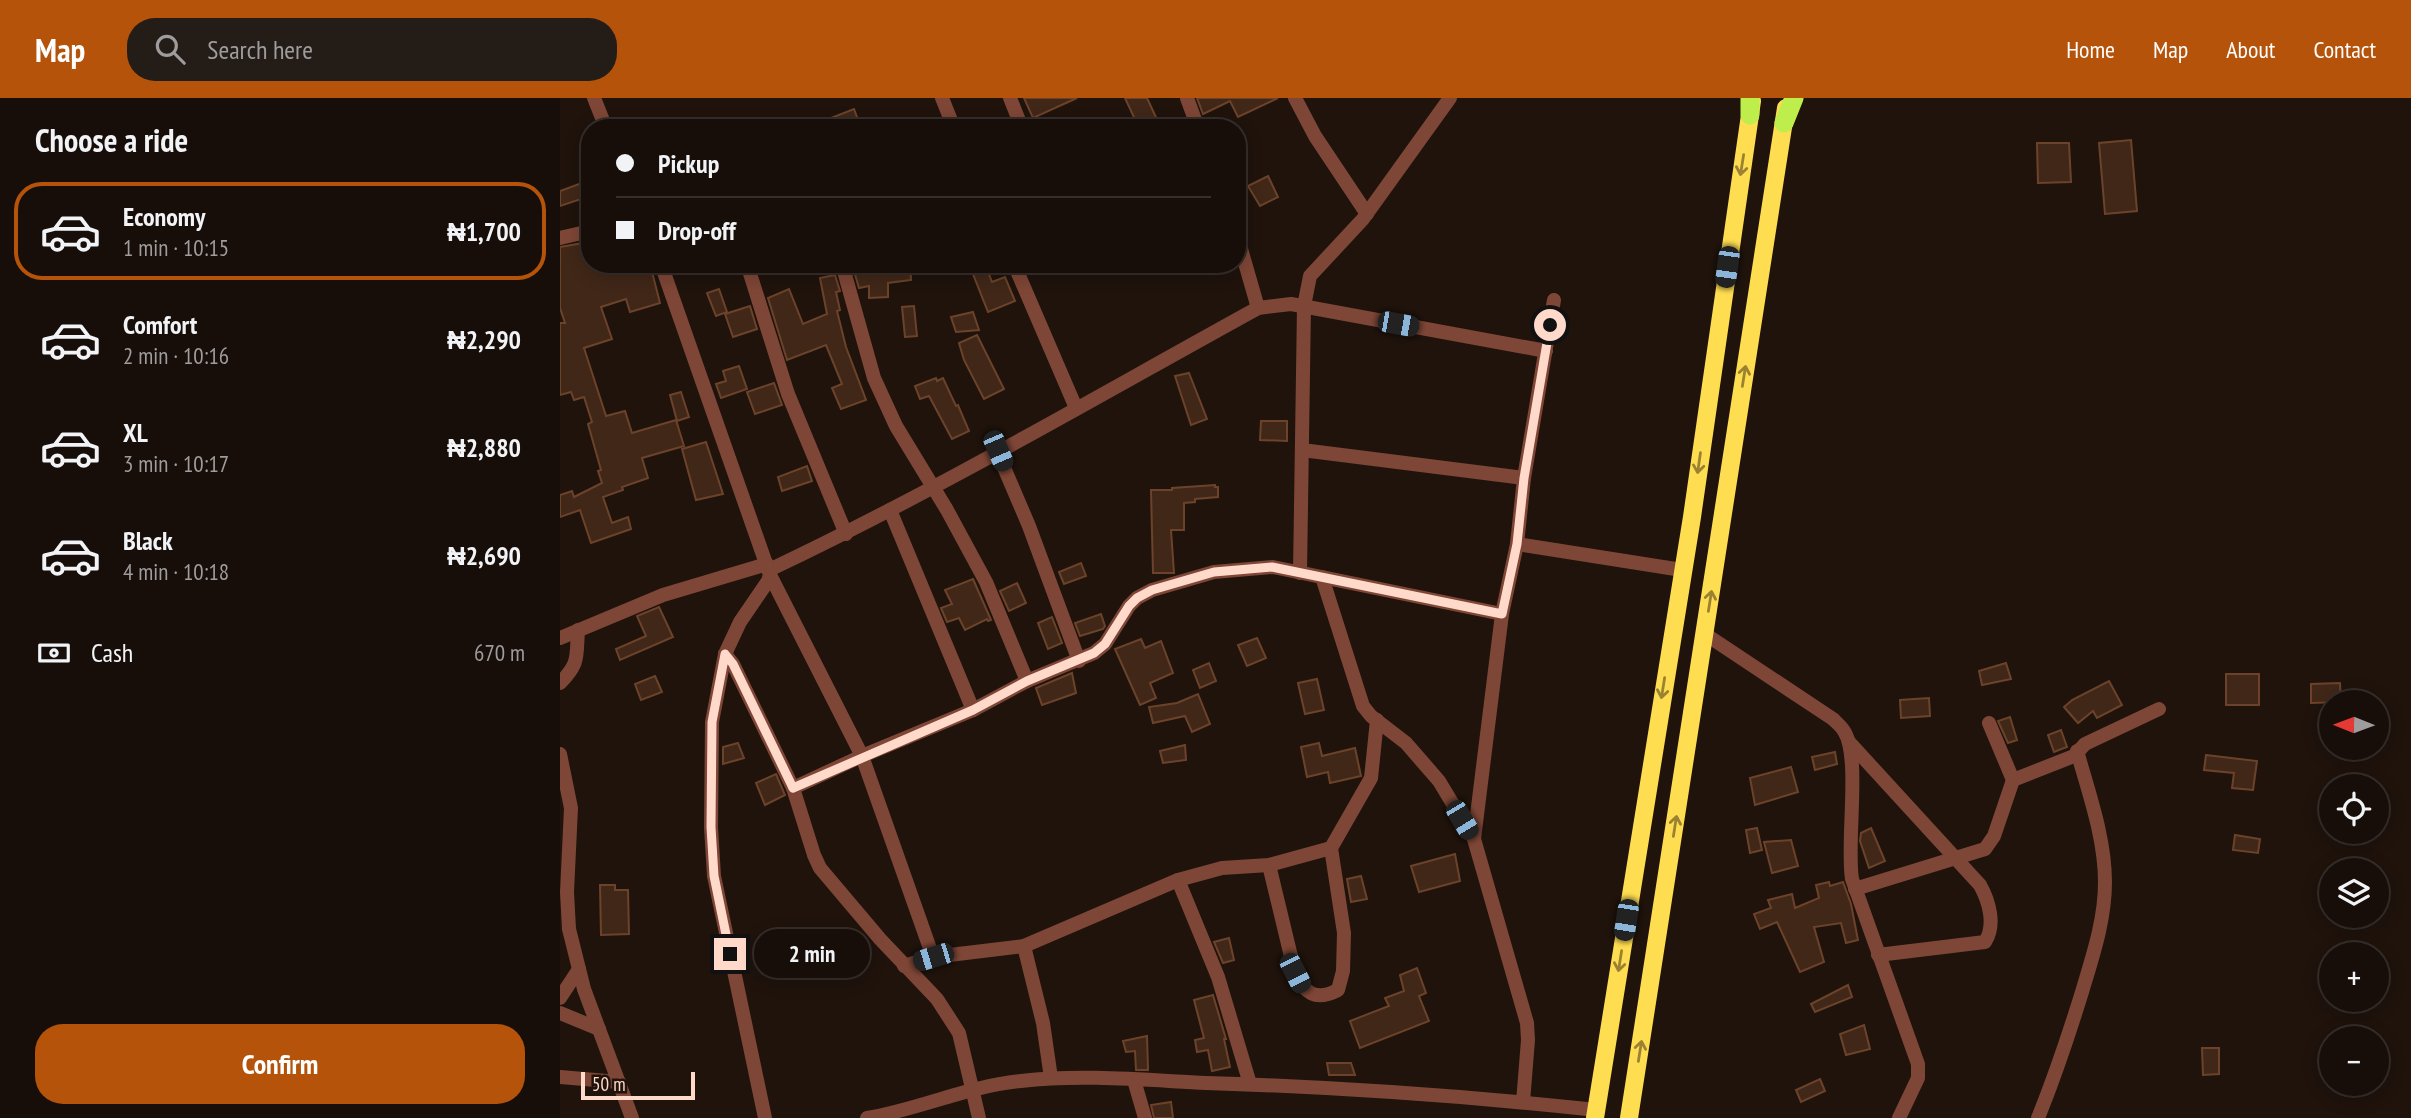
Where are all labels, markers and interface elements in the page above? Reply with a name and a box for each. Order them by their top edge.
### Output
search box [127,18,617,81]
text: Map [35,28,85,71]
icon: search [151,30,189,68]
text: Search here [207,33,313,66]
text: Home [2066,34,2115,65]
text: Map [2153,34,2188,65]
text: About [2226,34,2275,65]
text: Contact [2313,34,2376,65]
text: Choose a ride [35,119,188,161]
text: Pickup [658,147,719,180]
one-way arrow [1735,153,1748,176]
icon: car [39,200,102,263]
text: Economy [123,200,205,233]
text: Drop-off [658,214,736,247]
text: ₦1,700 [447,215,521,248]
text: 1 min · 10:15 [123,233,229,262]
car [1714,245,1741,289]
icon: car [39,308,102,371]
text: Comfort [123,308,197,341]
route start [1534,309,1566,341]
car [1376,310,1421,338]
text: ₦2,290 [447,323,521,356]
text: 2 min · 10:16 [123,341,229,370]
one-way arrow [1738,365,1751,388]
icon: car [39,416,102,479]
text: XL [123,416,148,449]
car [981,428,1016,474]
text: ₦2,880 [447,431,521,464]
text: 3 min · 10:17 [123,449,229,478]
one-way arrow [1692,451,1705,474]
icon: car [39,524,102,587]
text: Black [123,524,173,557]
text: ₦2,690 [447,539,521,572]
text: 4 min · 10:18 [123,557,229,586]
one-way arrow [1704,590,1717,613]
icon: cash [35,634,73,672]
text: Cash [91,636,133,669]
text: 670 m [474,638,525,667]
one-way arrow [1656,676,1669,699]
north arrow [2319,690,2389,760]
map controls [2319,690,2389,1096]
button: locate [2319,774,2389,844]
car [1443,797,1482,843]
one-way arrow [1669,815,1682,838]
button: layers [2319,858,2389,928]
car [1613,898,1640,942]
callout: 2 min [754,930,870,978]
route end [714,938,746,970]
text: 2 min [789,939,835,968]
car [910,941,957,973]
button: + [2319,942,2389,1012]
one-way arrow [1613,949,1626,972]
car [1277,950,1314,996]
button: Confirm [35,1024,525,1104]
button: − [2319,1026,2389,1096]
one-way arrow [1634,1040,1647,1062]
scale bar [581,1069,695,1101]
text: 50 m [592,1072,626,1096]

